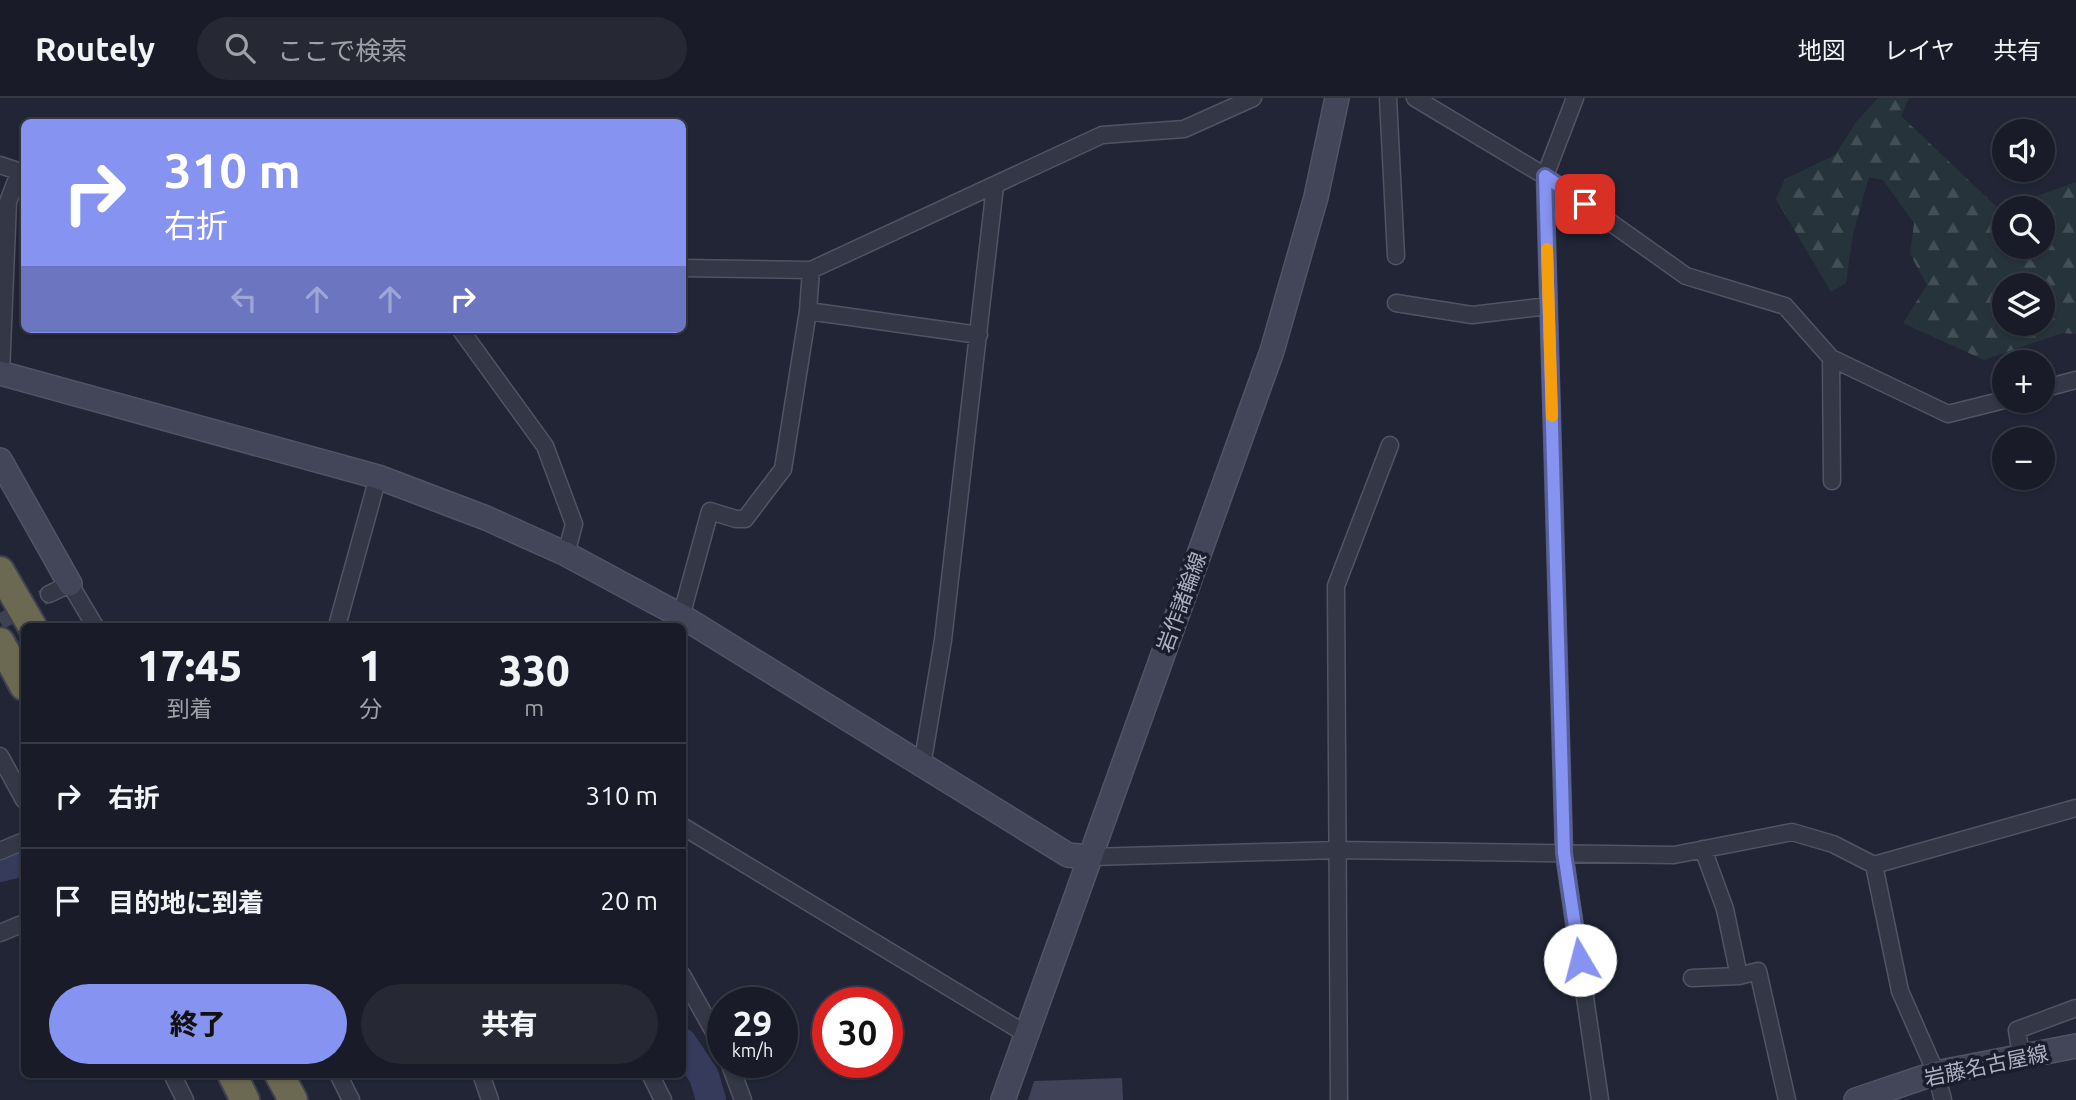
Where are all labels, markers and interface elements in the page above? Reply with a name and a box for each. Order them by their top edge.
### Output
search box [197,17,687,80]
icon: search [221,29,259,67]
text: Routely [35,30,155,67]
text: ここで検索 [277,36,407,65]
text: 地図 [1798,37,1846,64]
text: レイヤ [1884,37,1955,64]
text: 共有 [1993,37,2041,64]
map controls [1992,119,2055,490]
button: sound [1992,119,2055,182]
text: 310 m [164,142,301,197]
icon: right [49,147,140,238]
pin [1555,174,1615,234]
icon: arrive [1566,185,1604,223]
button: search [1992,196,2055,259]
text: 右折 [164,207,228,243]
button: layers [1992,273,2055,336]
icon: left [225,280,263,318]
icon: ahead [298,280,336,318]
icon: ahead [371,280,409,318]
icon: right [444,280,482,318]
button: + [1992,350,2055,413]
button: − [1992,427,2055,490]
street label: 岩作諸輪線 [1152,549,1210,655]
text: 17:45 [137,642,242,689]
text: 1 [359,642,382,689]
text: 330 [499,647,570,694]
text: m [524,695,544,720]
text: 到着 [167,696,213,721]
text: 分 [359,696,382,721]
icon: right [49,777,87,815]
text: 310 m [586,781,658,810]
text: 右折 [108,783,160,812]
icon: arrive [49,882,87,920]
text: 20 m [600,886,658,915]
text: 目的地に到着 [108,888,264,917]
position arrow [1543,923,1617,997]
button: 終了 [49,984,347,1064]
button: 共有 [361,984,658,1064]
speed limit sign: 30 [812,987,903,1078]
text: 29 [733,1003,772,1043]
text: km/h [732,1040,773,1060]
street label: 岩藤名古屋線 [1922,1040,2050,1090]

